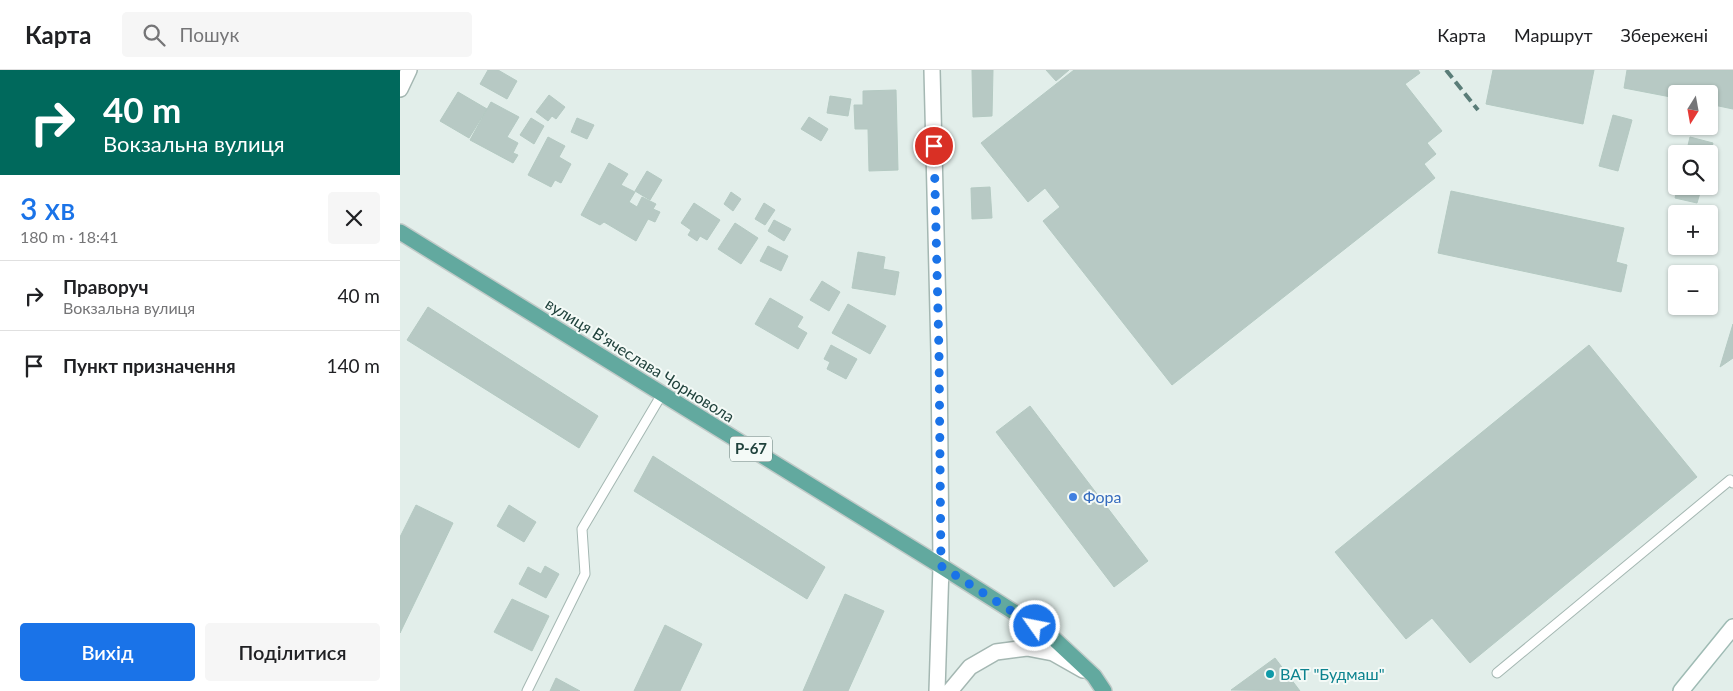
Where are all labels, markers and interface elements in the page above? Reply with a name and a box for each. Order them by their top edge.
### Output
search box [122,12,472,57]
text: Карта [25,20,92,49]
icon: search [140,21,168,49]
text: Пошук [180,23,239,46]
text: Карта [1437,24,1486,46]
text: Маршрут [1514,24,1593,46]
text: Збережені [1621,24,1708,46]
north arrow [1668,85,1718,135]
map controls [1668,85,1718,315]
text: 40 m [103,88,181,130]
icon: right [20,90,85,155]
pin [913,125,955,167]
text: Вокзальна вулиця [103,130,285,157]
icon: arrive [920,132,948,160]
button: search [1668,145,1718,195]
text: 3 хв [20,190,75,226]
button: close [328,192,380,244]
button: + [1668,205,1718,255]
text: 180 m · 18:41 [20,227,119,246]
button: − [1668,265,1718,315]
text: Праворуч [63,275,148,298]
icon: right [20,282,48,310]
text: 40 m [337,284,380,307]
street label: вулиця В'ячеслава Чорновола [542,294,738,426]
text: Вокзальна вулиця [63,298,195,317]
icon: arrive [20,352,48,380]
text: Пункт призначення [63,354,236,377]
text: 140 m [326,354,380,377]
road number: Р-67 [730,436,772,462]
place label: Фора [1083,487,1121,506]
marker: Фора [1067,491,1079,503]
position arrow [1008,599,1060,651]
button: Вихід [20,623,195,681]
button: Поділитися [205,623,380,681]
place label: ВАТ "Будмаш" [1280,664,1385,683]
marker: ВАТ "Будмаш" [1264,668,1276,680]

